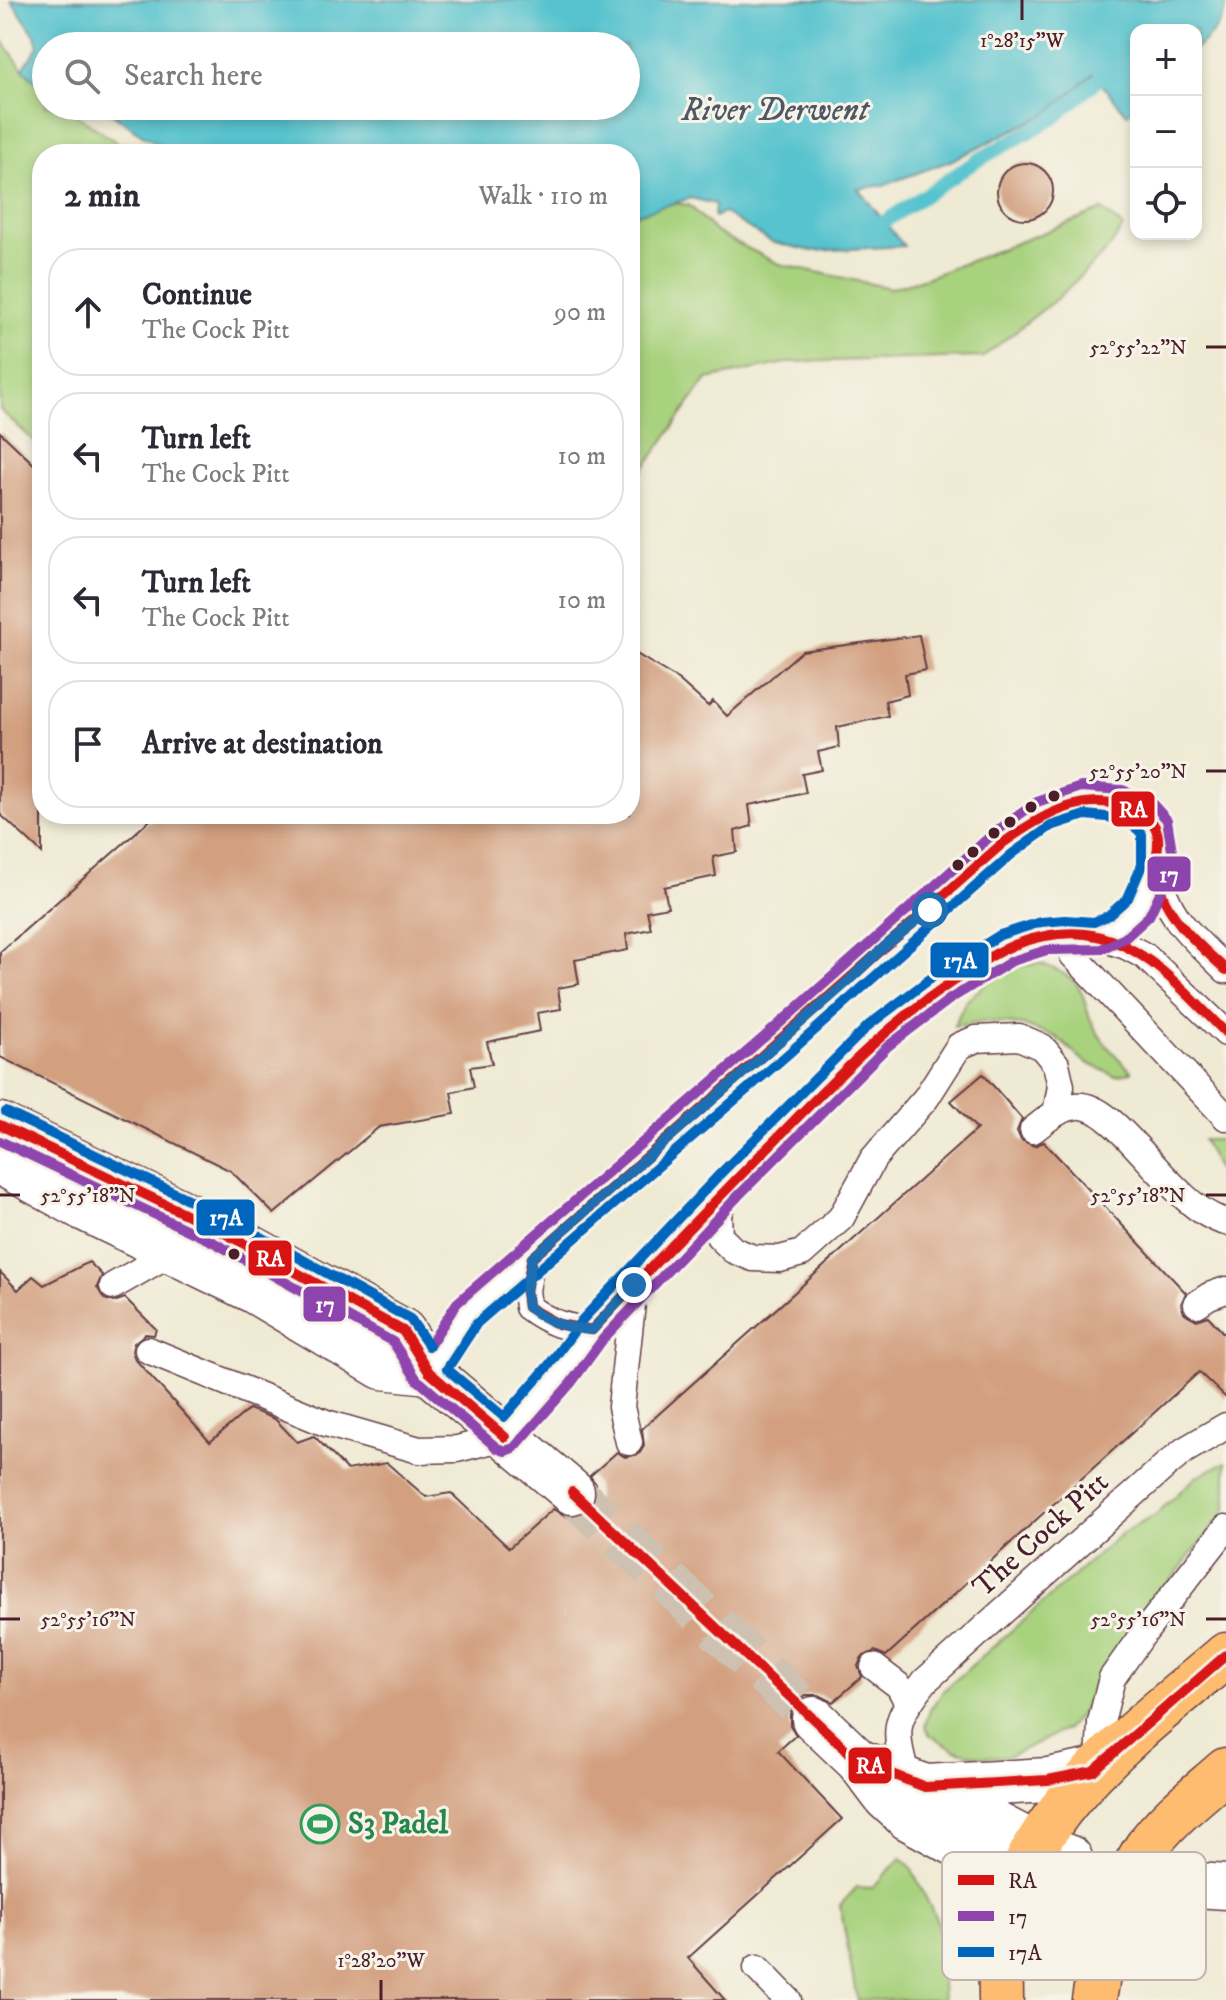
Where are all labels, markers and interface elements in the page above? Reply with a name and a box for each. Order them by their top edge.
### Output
map controls [1130,24,1202,240]
button: + [1130,24,1202,96]
text: 1°28'15"W [980,29,1065,54]
search box [32,32,640,120]
icon: search [60,54,104,98]
text: Search here [124,58,263,95]
water label: River Derwent [681,91,871,131]
button: − [1130,96,1202,168]
button: locate [1130,168,1202,240]
text: 2 min [64,175,140,217]
text: Walk · 110 m [478,180,608,213]
text: Continue [142,277,252,314]
icon: ahead [66,290,110,334]
text: 90 m [554,296,606,329]
text: The Cock Pitt [142,314,290,347]
text: 52°55'22"N [1089,336,1187,361]
text: Turn left [142,421,251,458]
icon: left [66,434,110,478]
text: 10 m [557,440,606,473]
text: The Cock Pitt [142,458,290,491]
text: Turn left [142,565,251,602]
icon: left [66,578,110,622]
text: 10 m [557,584,606,617]
text: The Cock Pitt [142,602,290,635]
icon: arrive [66,722,110,766]
text: Arrive at destination [142,726,383,763]
text: 52°55'20"N [1089,760,1187,785]
unlabelled marker [1046,788,1062,804]
line badge: RA [1110,790,1156,828]
text: RA [1119,797,1148,824]
unlabelled marker [1023,799,1039,815]
unlabelled marker [1002,814,1018,830]
unlabelled marker [986,825,1002,841]
unlabelled marker [965,844,981,860]
line badge: 17 [1146,855,1192,893]
unlabelled marker [950,857,966,873]
text: 17 [1159,862,1179,889]
route start [912,892,948,928]
line badge: 17A [929,941,990,979]
text: 17A [943,948,978,975]
text: 52°55'18"N [41,1184,135,1209]
text: 52°55'18"N [1091,1184,1185,1209]
line badge: 17A [195,1198,256,1237]
text: 17A [209,1205,244,1232]
line badge: RA [247,1239,293,1277]
unlabelled marker [226,1246,242,1262]
text: RA [256,1246,285,1273]
route end [616,1267,652,1303]
line badge: 17 [302,1285,347,1323]
text: 17 [315,1292,335,1319]
street label: The Cock Pitt [965,1464,1117,1606]
text: 52°55'16"N [40,1608,136,1633]
text: 52°55'16"N [1090,1608,1186,1633]
line badge: RA [847,1746,893,1785]
text: RA [856,1753,885,1780]
sports icon: S3 Padel [299,1803,341,1845]
place label: S3 Padel [348,1806,449,1843]
legend [942,1852,1206,1980]
text: RA [1008,1868,1038,1895]
text: 17 [1008,1904,1028,1931]
text: 17A [1008,1940,1043,1967]
text: 1°28'20"W [337,1949,425,1974]

